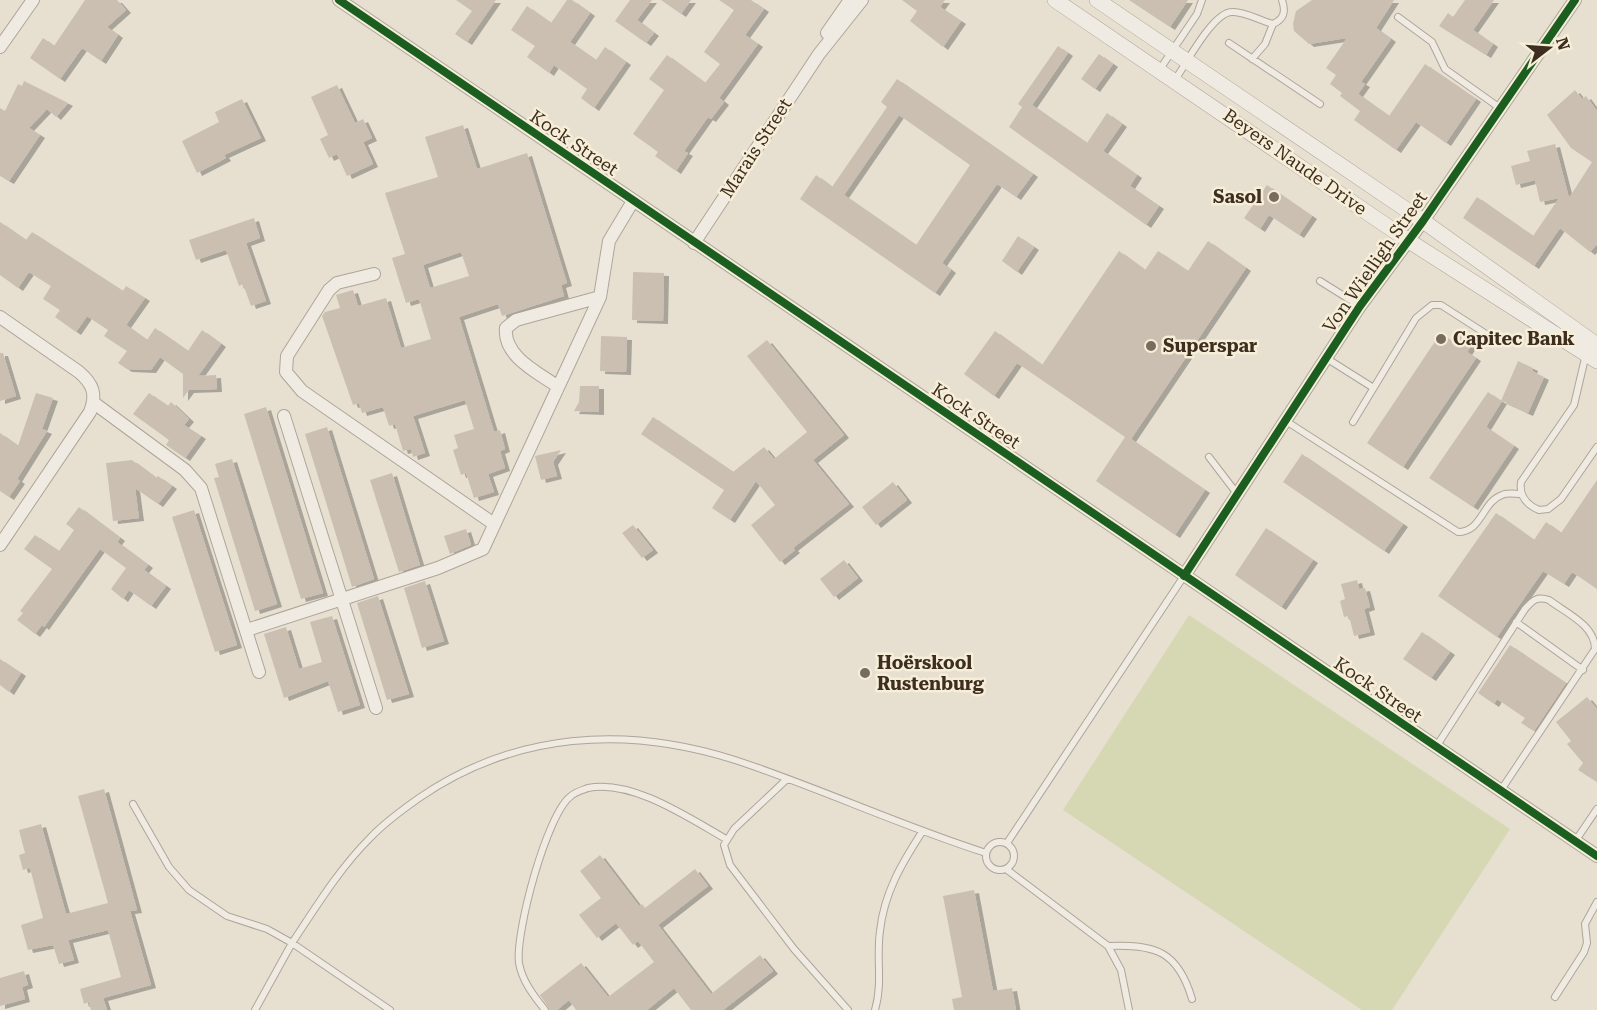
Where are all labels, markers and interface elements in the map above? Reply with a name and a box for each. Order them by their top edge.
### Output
north arrow [1519,18,1579,78]
text: N [1552,35,1574,52]
street label: Marais Street [716,94,796,201]
street label: Beyers Naude Drive [1219,104,1371,219]
street label: Kock Street [526,106,622,180]
place label: Sasol [1213,186,1262,207]
street label: Von Wielligh Street [1318,187,1431,336]
marker: Sasol [1267,190,1281,204]
place label: Capitec Bank [1453,328,1575,349]
marker: Capitec Bank [1434,332,1448,346]
place label: Superspar [1163,335,1257,356]
marker: Superspar [1144,339,1158,353]
street label: Kock Street [928,379,1024,453]
place label: Hoërskool Rustenburg [877,652,985,694]
street label: Kock Street [1330,653,1426,727]
marker: Hoërskool Rustenburg [858,666,872,680]

